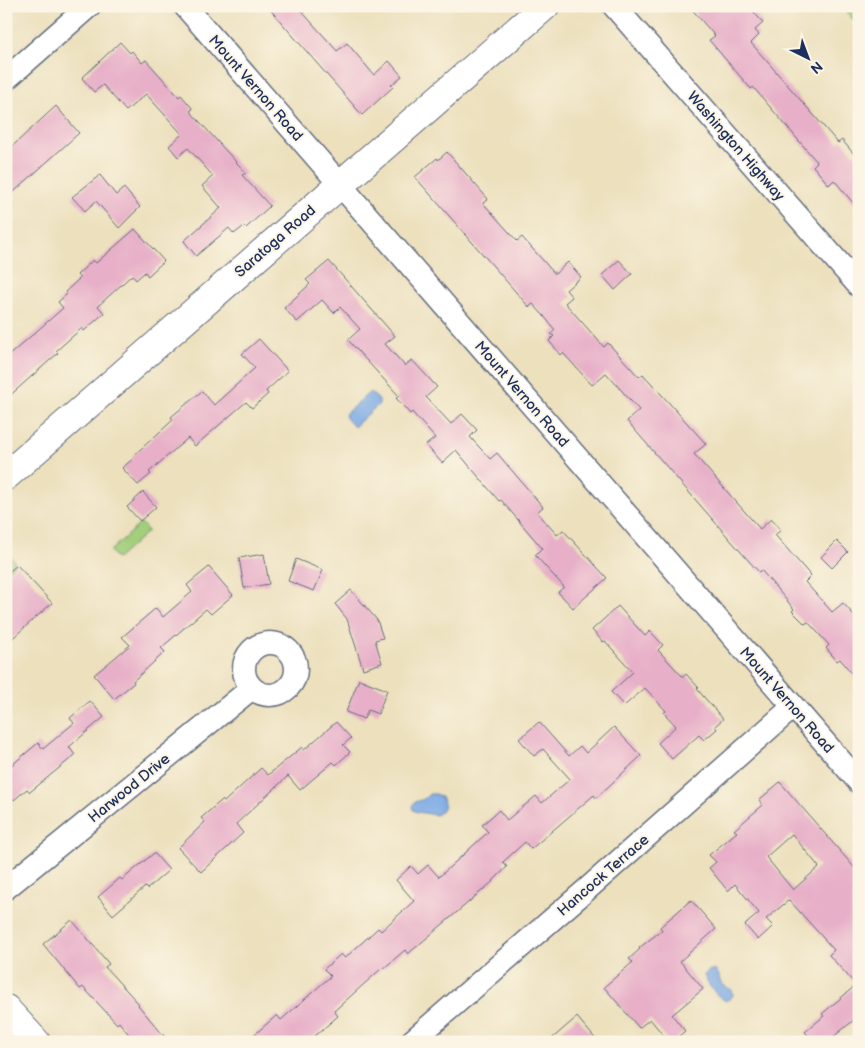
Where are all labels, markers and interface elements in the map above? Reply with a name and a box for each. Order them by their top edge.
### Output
street label: Mount Vernon Road [204,31,307,145]
north arrow [782,32,832,82]
text: N [807,57,826,77]
street label: Washington Highway [683,87,789,205]
street label: Saratoga Road [231,201,320,282]
street label: Mount Vernon Road [470,337,573,451]
street label: Mount Vernon Road [735,643,838,757]
street label: Harwood Drive [85,750,174,827]
street label: Hancock Terrace [553,830,653,920]

